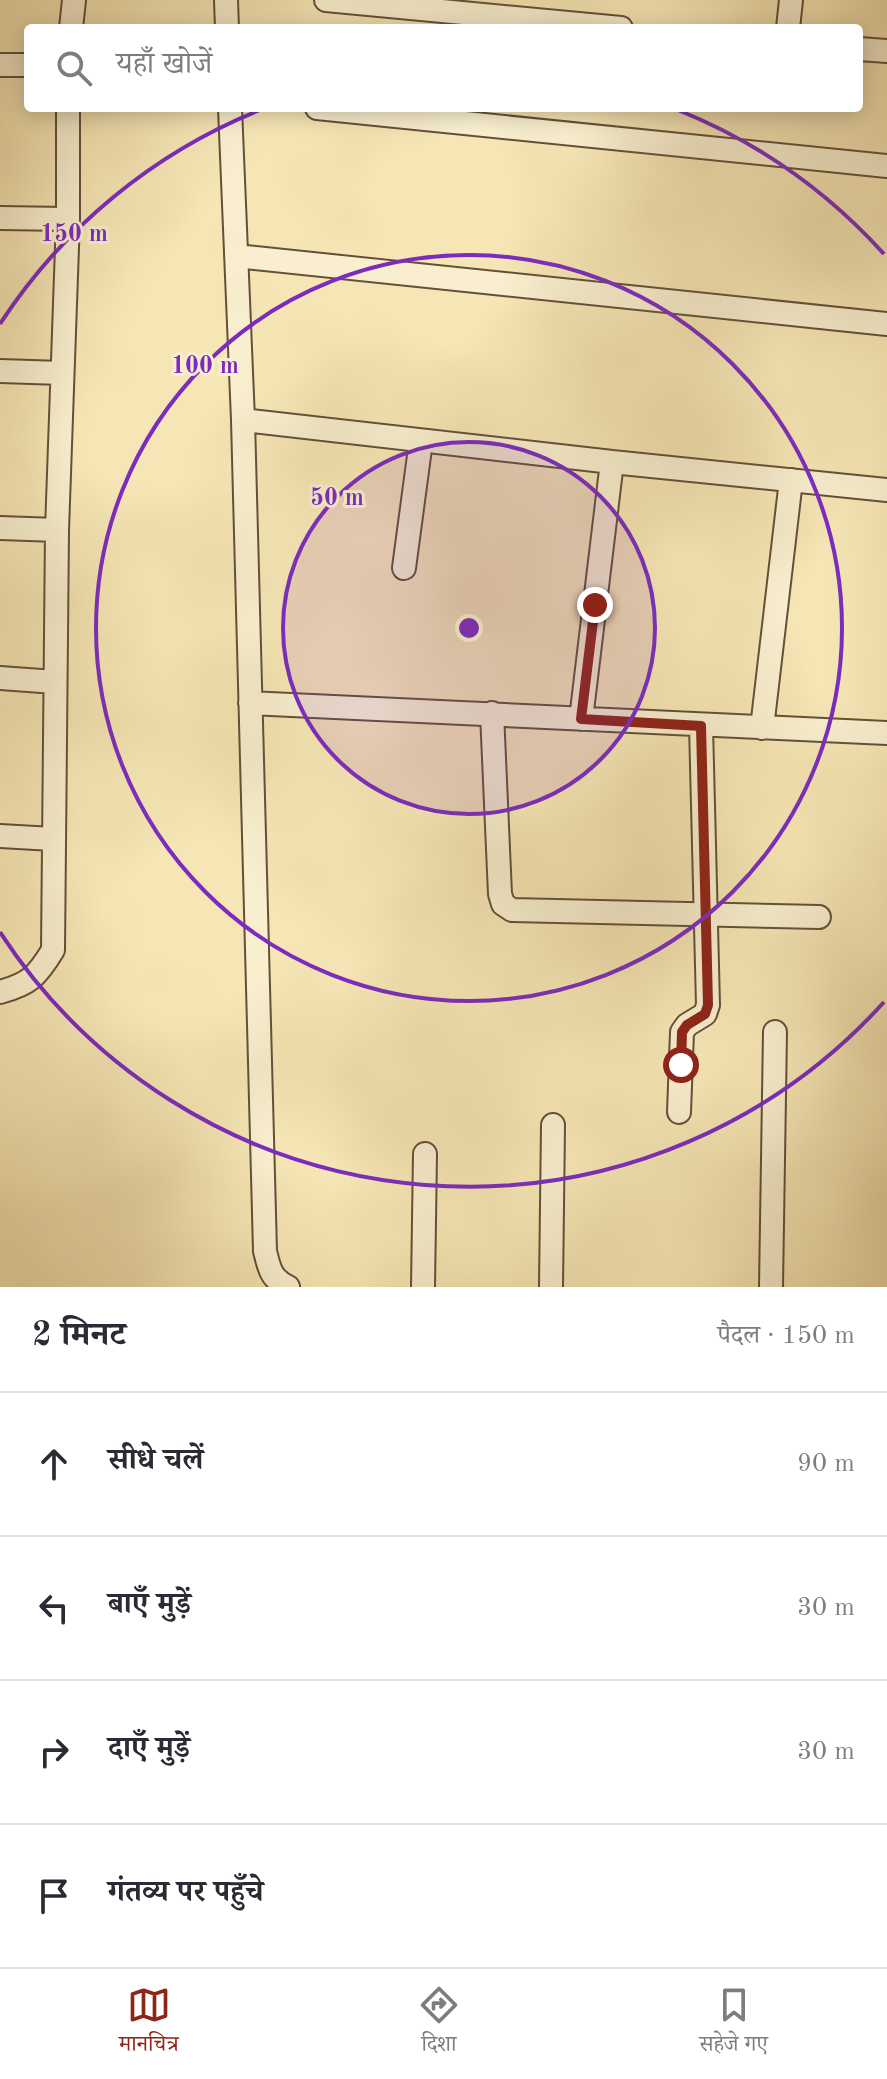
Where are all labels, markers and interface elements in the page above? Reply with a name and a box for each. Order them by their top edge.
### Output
search box [24,24,863,112]
icon: search [52,46,96,90]
text: यहाँ खोजें [116,50,212,80]
text: 150 m [40,222,108,247]
text: 100 m [171,355,239,379]
text: 50 m [310,486,364,511]
route end [577,587,613,623]
centre of rings [455,614,483,642]
route start [663,1047,699,1083]
text: 2 मिनट [32,1319,126,1353]
text: पैदल · 150 m [717,1323,855,1349]
icon: ahead [32,1442,76,1486]
text: सीधे चलें [108,1446,203,1476]
text: 90 m [797,1451,855,1477]
icon: left [32,1586,76,1630]
text: बाएँ मुड़ें [108,1590,191,1620]
text: 30 m [797,1595,855,1621]
icon: right [32,1730,76,1774]
text: दाएँ मुड़ें [108,1734,190,1764]
text: 30 m [797,1739,855,1765]
icon: arrive [32,1874,76,1918]
text: गंतव्य पर पहुँचे [108,1878,264,1908]
tab: मानचित्र [119,1983,179,2065]
tab: दिशा [417,1983,461,2065]
tab: सहेजे गए [699,1983,768,2065]

